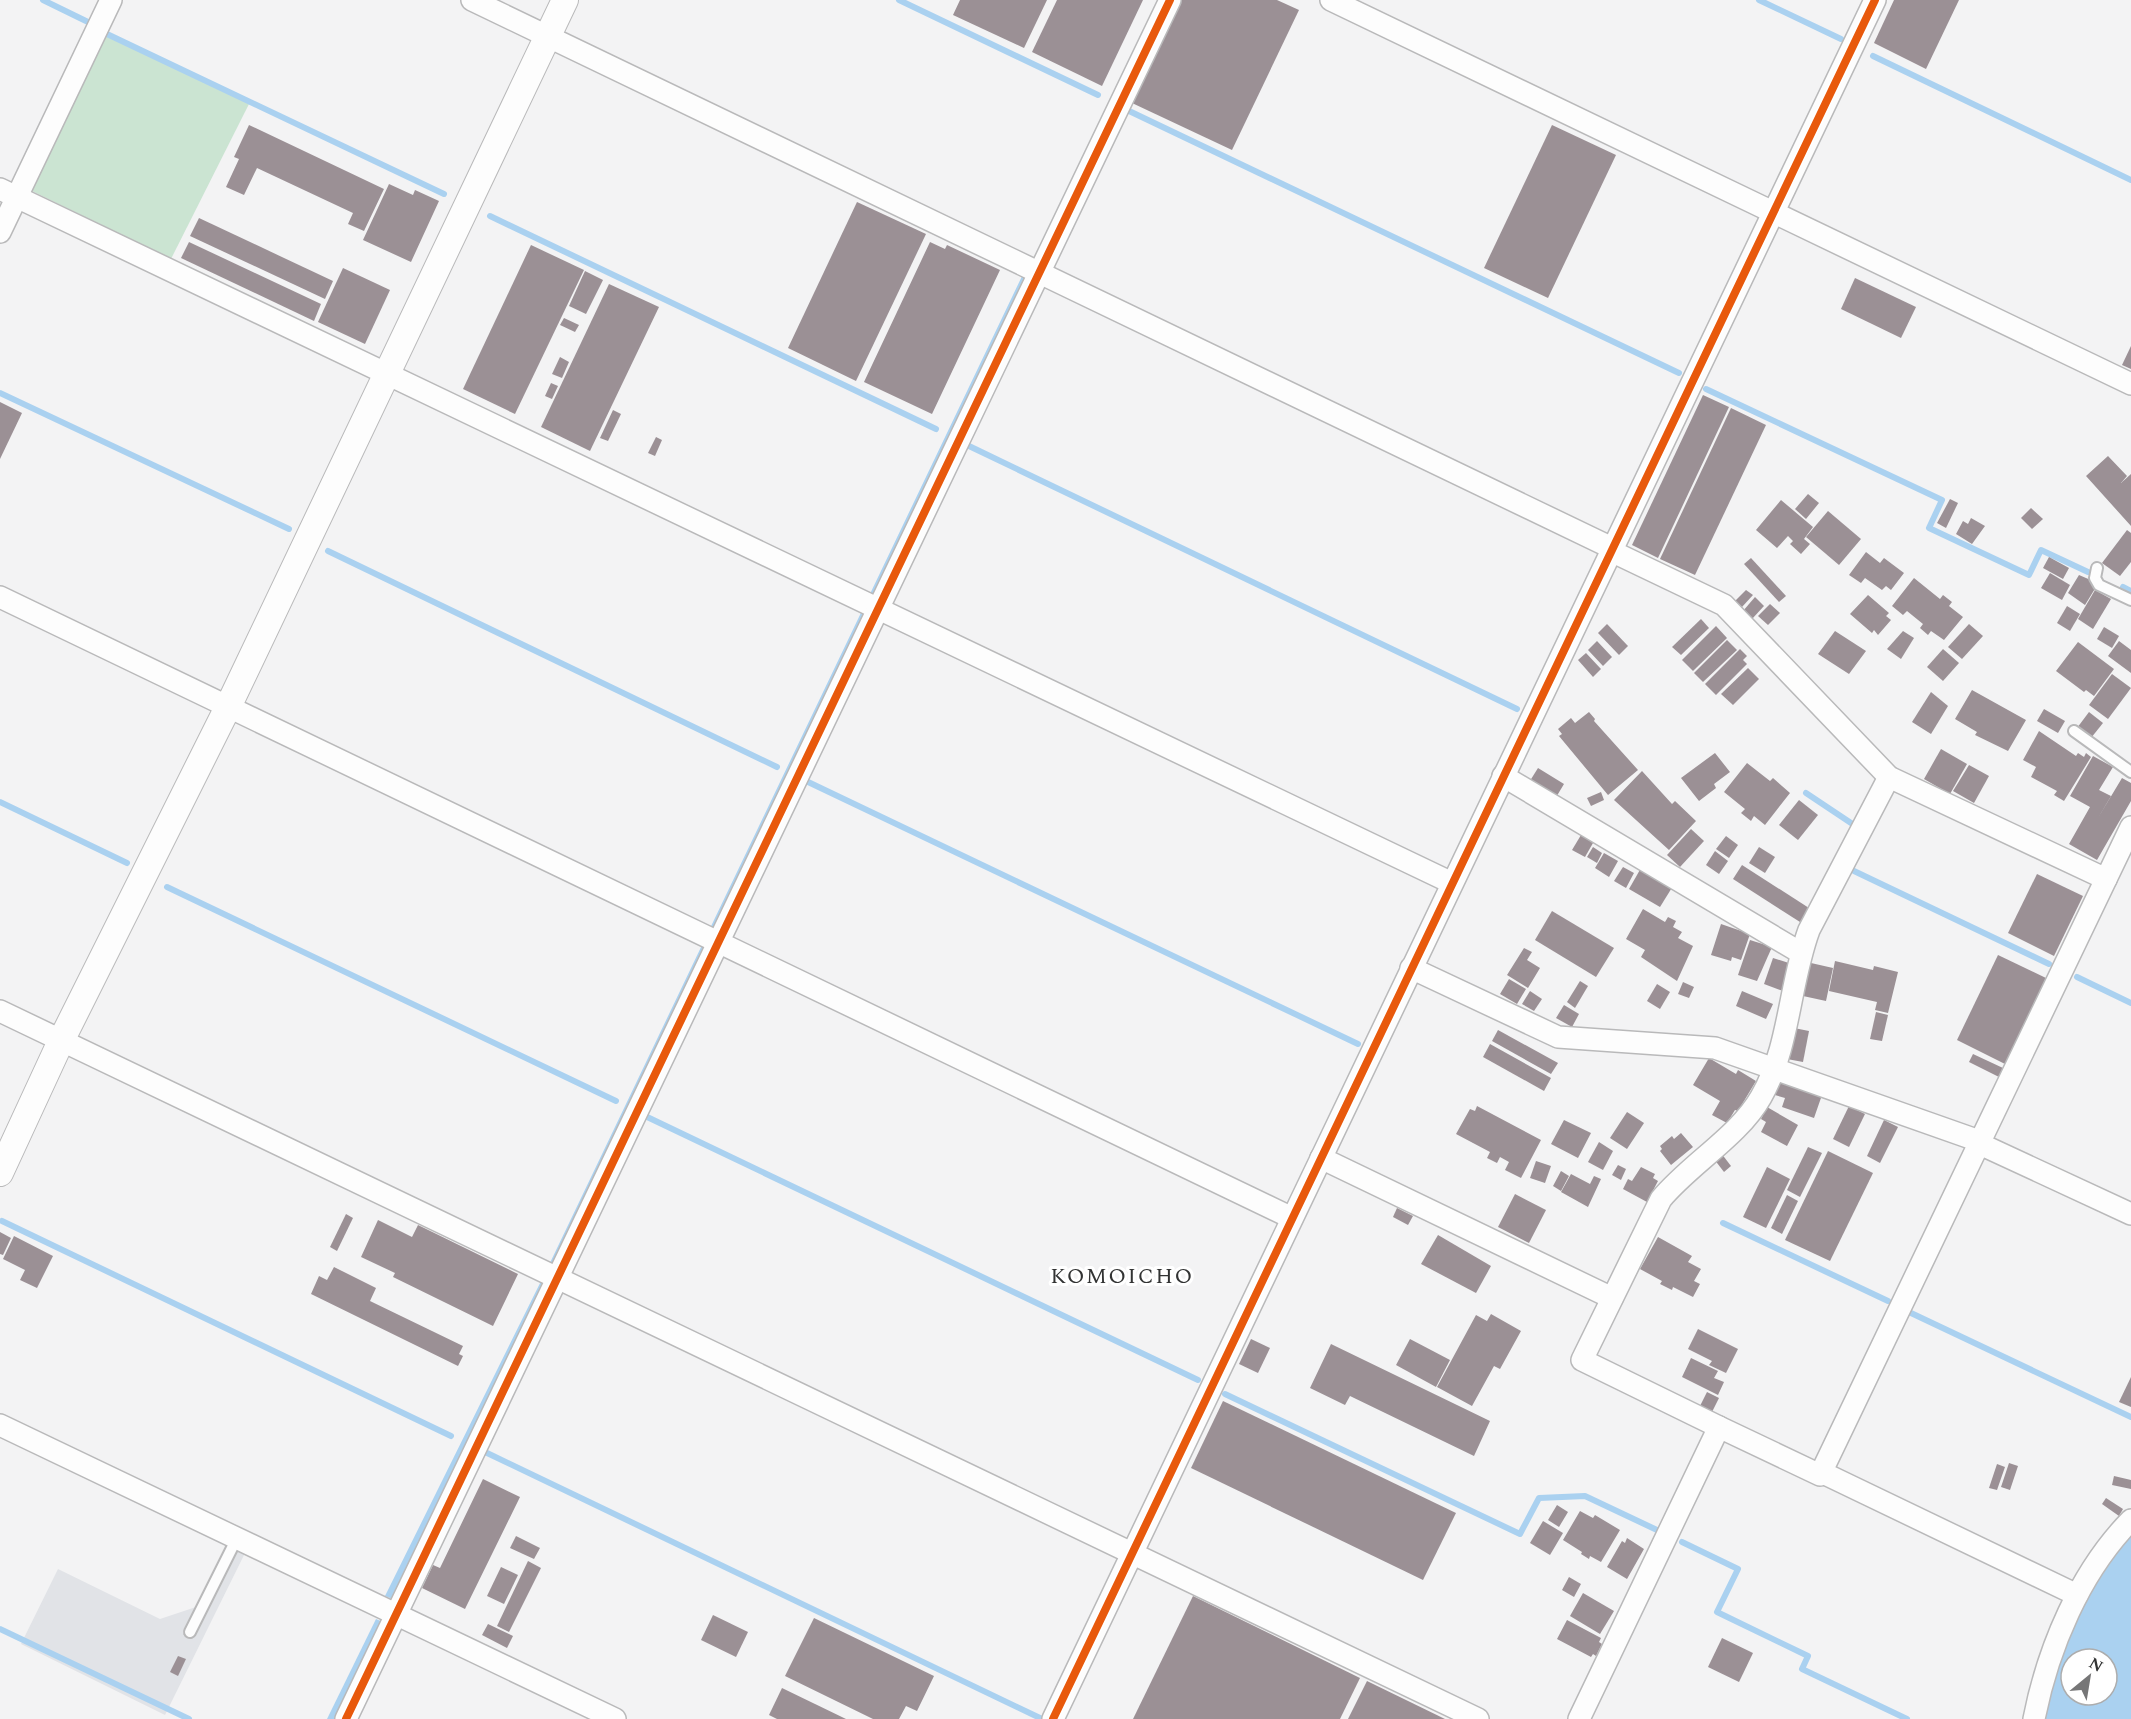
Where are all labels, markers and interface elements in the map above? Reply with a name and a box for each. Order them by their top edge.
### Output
district label: KOMOICHO [1050,1260,1194,1293]
north arrow [2059,1647,2119,1707]
text: N [2084,1651,2108,1679]

